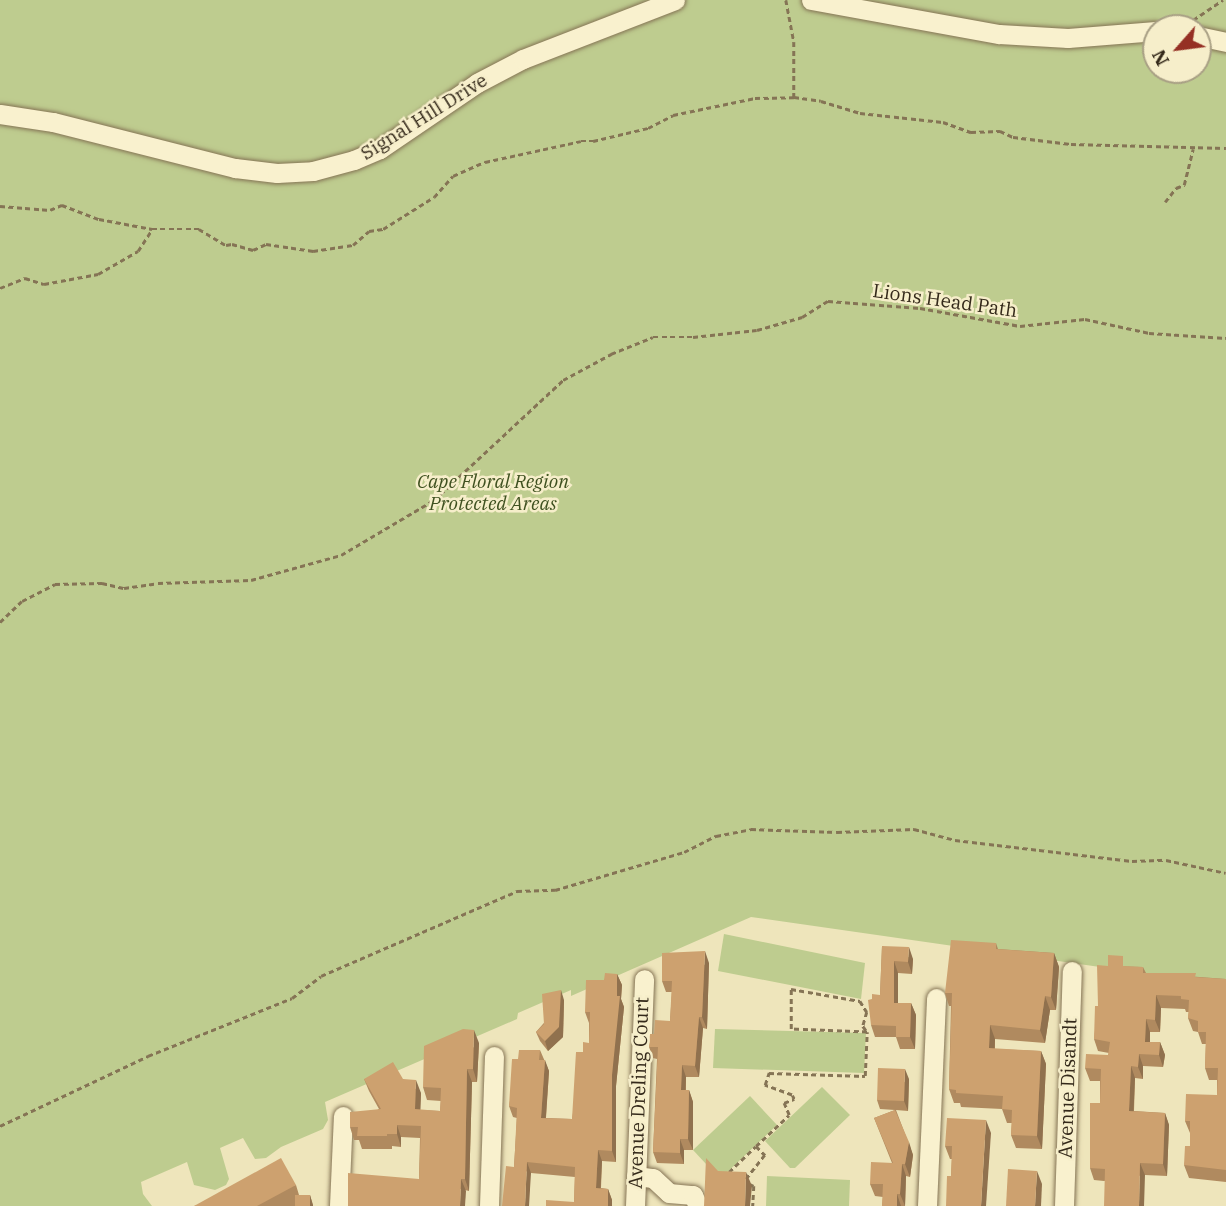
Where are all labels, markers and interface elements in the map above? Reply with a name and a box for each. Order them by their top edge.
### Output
north arrow [1142,14,1212,84]
text: N [1146,46,1174,70]
street label: Signal Hill Drive [357,69,491,165]
street label: Lions Head Path [871,280,1019,322]
park label: Cape Floral Region Protected Areas [417,471,569,515]
street label: Avenue Dreling Court [624,997,654,1189]
street label: Avenue Disandt [1054,1017,1082,1159]

